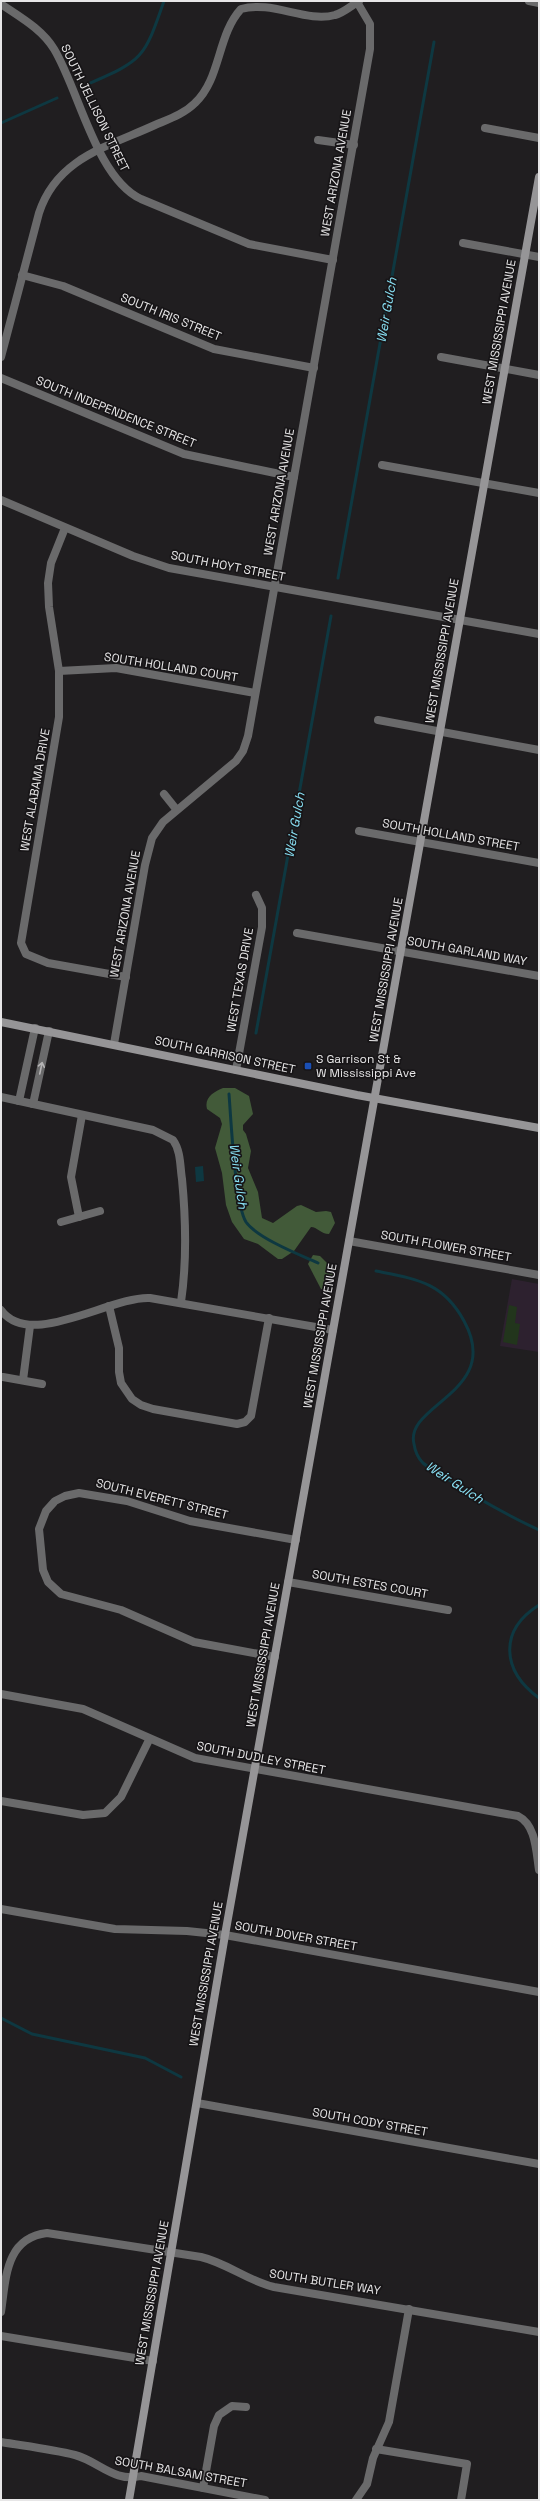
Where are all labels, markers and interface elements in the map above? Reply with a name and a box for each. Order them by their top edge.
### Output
street label: SOUTH JELLISON STREET [57,42,133,174]
street label: WEST ARIZONA AVENUE [317,108,355,238]
street label: WEST MISSISSIPPI AVENUE [478,258,520,406]
water label: Weir Gulch [372,275,401,344]
street label: SOUTH IRIS STREET [118,289,224,345]
street label: SOUTH INDEPENDENCE STREET [34,372,198,452]
street label: WEST ARIZONA AVENUE [260,427,298,557]
street label: SOUTH HOYT STREET [169,547,287,585]
street label: WEST MISSISSIPPI AVENUE [421,577,463,725]
street label: SOUTH HOLLAND COURT [103,649,239,685]
street label: WEST ALABAMA DRIVE [16,727,54,853]
water label: Weir Gulch [280,790,309,859]
street label: SOUTH HOLLAND STREET [381,815,521,855]
street label: WEST ARIZONA AVENUE [106,849,144,979]
street label: WEST MISSISSIPPI AVENUE [365,896,407,1044]
street label: WEST TEXAS DRIVE [223,926,257,1034]
street label: SOUTH GARLAND WAY [406,933,529,970]
street label: SOUTH GARRISON STREET [153,1032,297,1078]
place label: S Garrison St & W Mississippi Ave [316,1051,416,1081]
marker: S Garrison St & W Mississippi Ave [303,1061,313,1071]
one-way arrow [37,1062,45,1075]
water label: Weir Gulch [226,1142,252,1211]
street label: SOUTH FLOWER STREET [379,1227,513,1265]
street label: WEST MISSISSIPPI AVENUE [299,1262,341,1410]
water label: Weir Gulch [423,1457,488,1508]
street label: SOUTH EVERETT STREET [94,1475,230,1523]
street label: SOUTH ESTES COURT [311,1566,429,1602]
street label: WEST MISSISSIPPI AVENUE [242,1581,284,1729]
street label: SOUTH DUDLEY STREET [195,1738,327,1778]
street label: WEST MISSISSIPPI AVENUE [185,1900,227,2048]
street label: SOUTH DOVER STREET [233,1917,359,1955]
street label: SOUTH CODY STREET [311,2104,429,2140]
street label: WEST MISSISSIPPI AVENUE [131,2219,173,2367]
street label: SOUTH BUTLER WAY [268,2265,382,2299]
street label: SOUTH BALSAM STREET [114,2452,248,2492]

